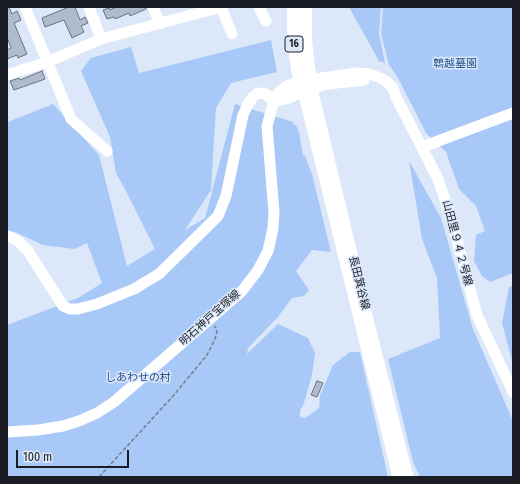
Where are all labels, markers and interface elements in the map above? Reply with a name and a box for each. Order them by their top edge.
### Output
road number: 16 [285,36,303,52]
park label: 鵯越墓園 [433,57,477,71]
street label: 山田里９４２号線 [439,199,475,287]
street label: 長田箕谷線 [346,255,372,311]
street label: 明石神戸宝塚線 [177,287,243,349]
park label: しあわせの村 [105,371,171,385]
scale bar [18,442,131,468]
text: 100 m [23,450,52,464]

